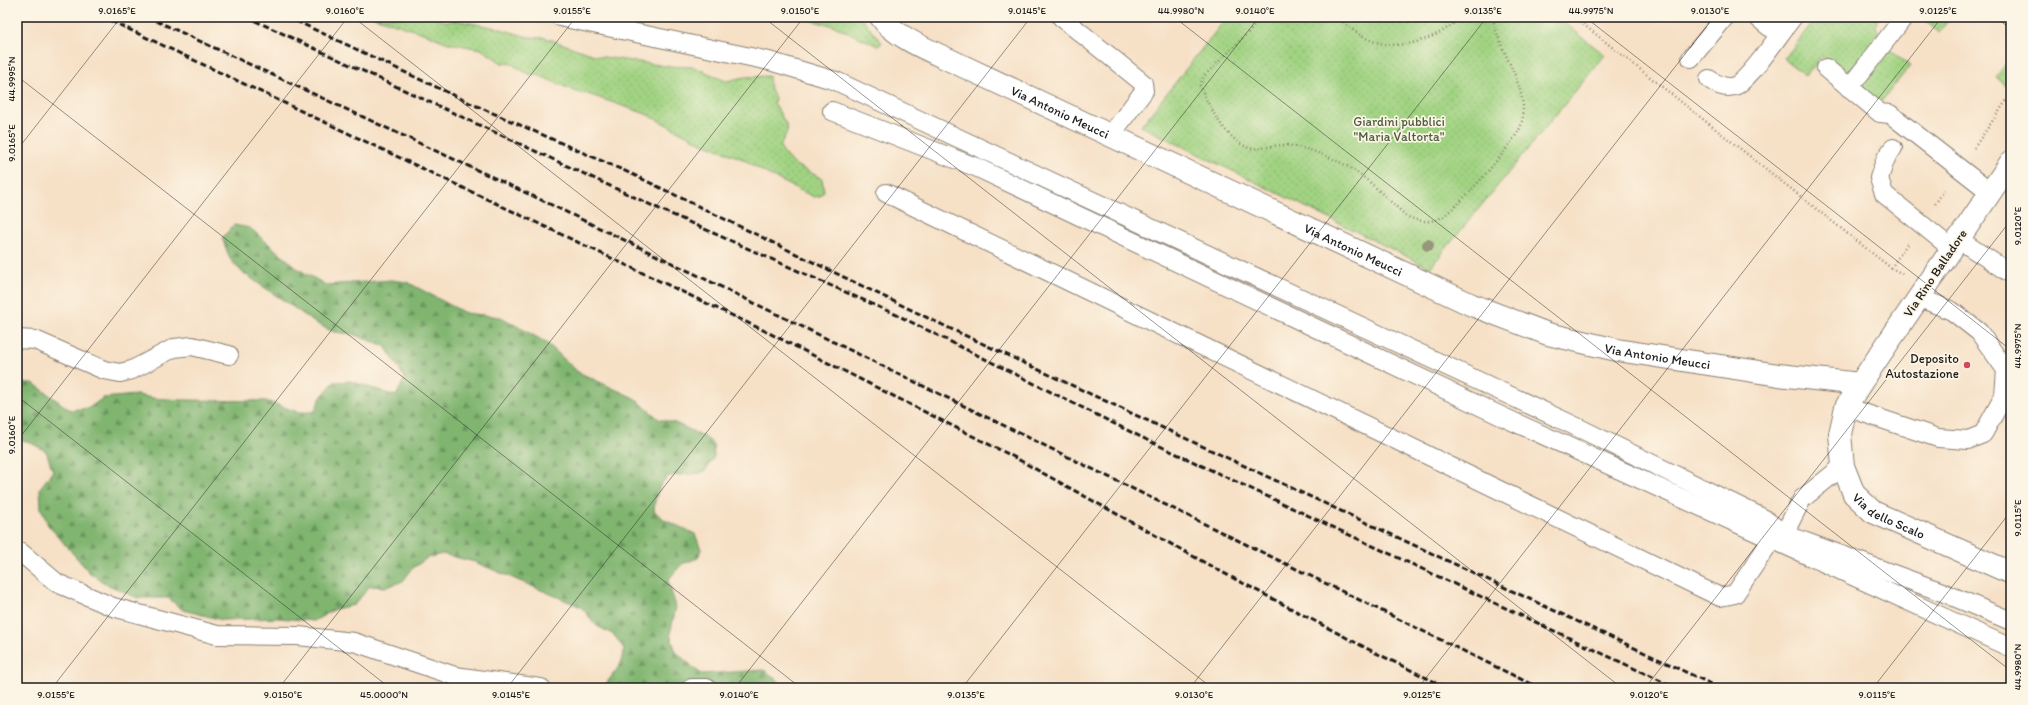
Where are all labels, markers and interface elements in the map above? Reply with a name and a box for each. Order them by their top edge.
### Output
text: 9.0165°E [98,4,136,17]
text: 9.0160°E [326,4,365,17]
text: 9.0155°E [553,4,591,17]
text: 9.0150°E [781,4,820,17]
text: 9.0145°E [1008,4,1047,17]
text: 44.9980°N [1158,4,1204,17]
text: 9.0140°E [1235,4,1275,17]
text: 9.0135°E [1464,4,1502,17]
text: 44.9975°N [1569,4,1614,17]
text: 9.0130°E [1691,4,1730,17]
text: 9.0125°E [1919,4,1957,17]
text: 44.9995°N [5,56,18,102]
street label: Via Antonio Meucci [1009,82,1112,141]
park label: Giardini pubblici "Maria Valtorta" [1353,114,1445,144]
text: 9.0165°E [5,124,18,162]
text: 9.0120°E [2011,206,2024,245]
street label: Via Antonio Meucci [1302,220,1405,279]
street label: Via Rino Balladore [1900,226,1970,320]
text: 44.9975°N [2011,323,2024,368]
street label: Via Antonio Meucci [1603,340,1711,372]
place label: Deposito Autostazione [1886,351,1959,381]
marker: Deposito Autostazione [1962,360,1972,370]
text: 9.0160°E [5,415,18,454]
street label: Via dello Scalo [1850,489,1928,542]
text: 9.0115°E [2011,499,2024,536]
text: 44.9980°N [2011,644,2024,690]
text: 9.0155°E [37,688,75,701]
text: 9.0150°E [264,688,303,701]
text: 45.0000°N [360,688,408,701]
text: 9.0145°E [492,688,531,701]
text: 9.0140°E [719,688,759,701]
text: 9.0135°E [947,688,985,701]
text: 9.0130°E [1175,688,1214,701]
text: 9.0125°E [1403,688,1441,701]
text: 9.0120°E [1630,688,1669,701]
text: 9.0115°E [1859,688,1896,701]

